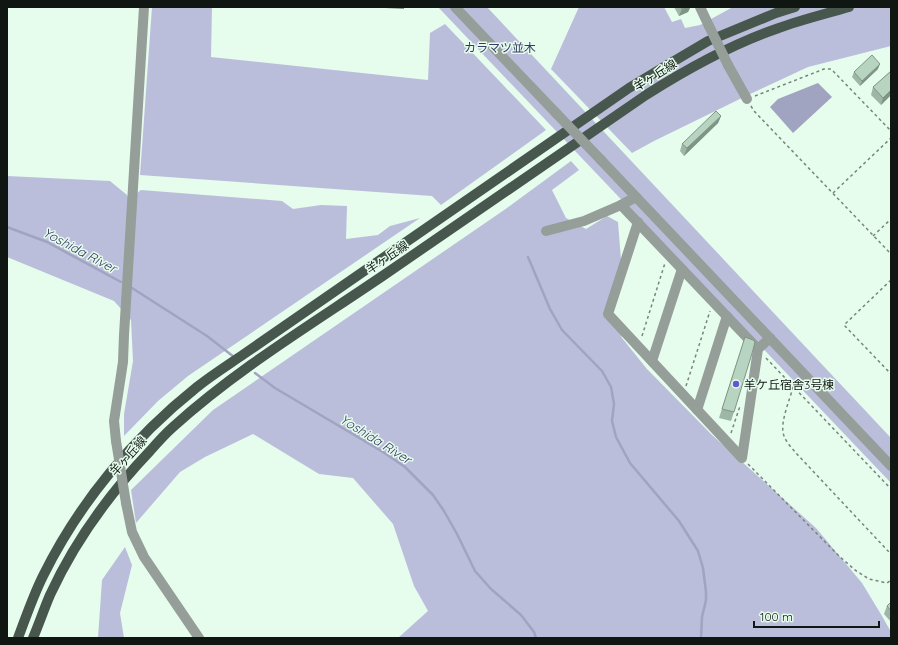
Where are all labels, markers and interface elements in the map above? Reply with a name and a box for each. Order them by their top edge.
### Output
park label: カラマツ並木 [464,40,536,55]
street label: 羊ヶ丘線 [631,56,679,94]
water label: Yoshida River [41,224,121,277]
street label: 羊ヶ丘線 [363,237,411,277]
place label: 羊ケ丘宿舎3号棟 [744,377,834,392]
marker: 羊ケ丘宿舎3号棟 [731,379,741,389]
water label: Yoshida River [337,411,416,468]
street label: 羊ヶ丘線 [106,433,150,479]
scale bar [754,603,879,629]
text: 100 m [760,609,793,624]

